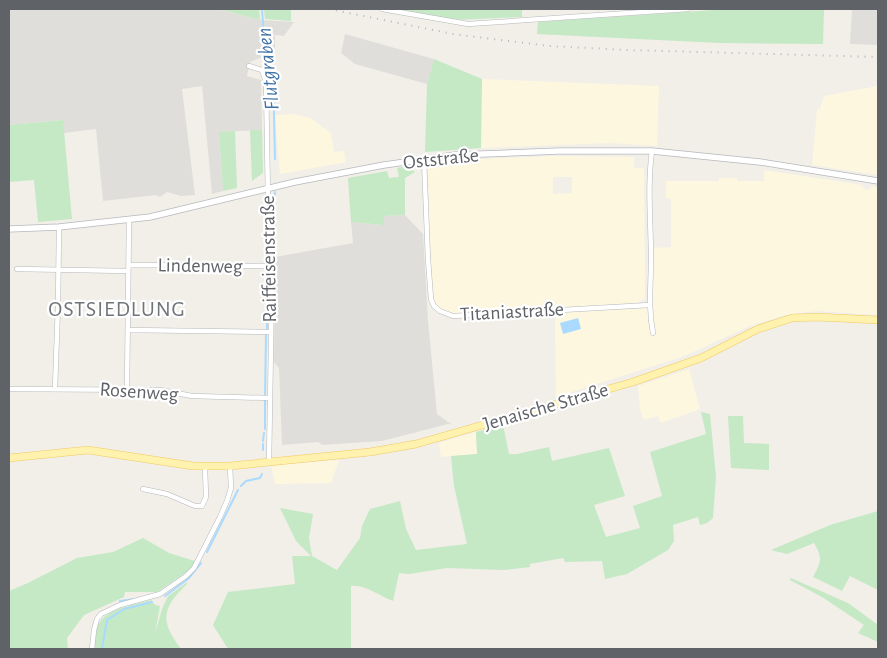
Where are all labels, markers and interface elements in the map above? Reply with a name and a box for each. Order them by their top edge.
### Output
water label: Flutgraben [253,27,283,111]
street label: Oststraße [402,145,480,173]
street label: Raiffeisenstraße [258,195,280,323]
street label: Lindenweg [157,255,243,277]
district label: OSTSIEDLUNG [48,298,186,320]
street label: Titaniastraße [460,299,564,325]
street label: Rosenweg [99,379,179,405]
street label: Jenaische Straße [481,380,611,434]

